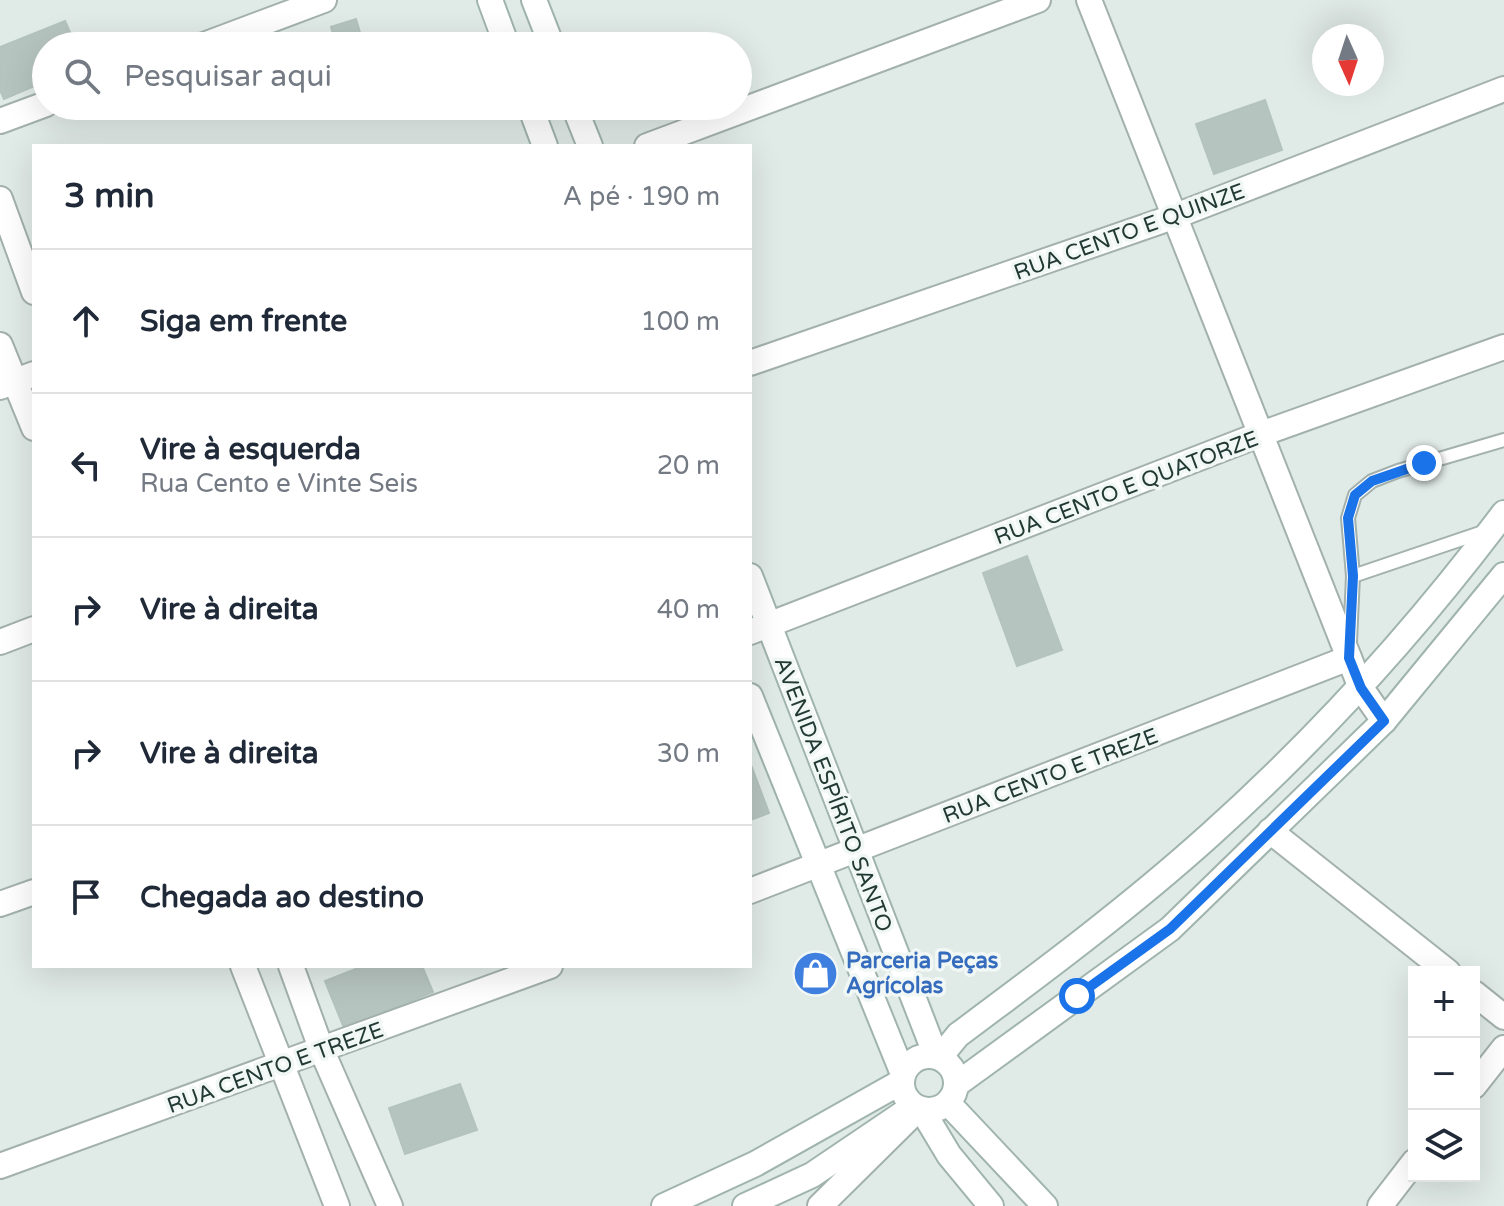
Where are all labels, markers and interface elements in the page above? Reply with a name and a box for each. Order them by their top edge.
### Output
north arrow [1312,24,1384,96]
search box [32,32,752,120]
icon: search [60,54,104,98]
text: Pesquisar aqui [124,58,332,95]
text: 3 min [64,176,155,217]
street label: RUA CENTO E QUINZE [1010,178,1248,286]
text: A pé · 190 m [563,181,720,212]
icon: ahead [64,299,108,343]
text: Siga em frente [140,303,347,340]
text: 100 m [640,306,720,337]
street label: RUA CENTO E QUATORZE [991,425,1262,550]
text: Vire à esquerda [140,431,361,468]
icon: left [64,443,108,487]
route end [1406,445,1442,481]
text: 20 m [657,450,720,481]
text: Rua Cento e Vinte Seis [140,468,418,499]
icon: right [64,587,108,631]
text: Vire à direita [140,591,319,628]
text: 40 m [657,594,720,625]
street label: AVENIDA ESPÍRITO SANTO [769,653,899,936]
street label: RUA CENTO E TREZE [939,723,1162,829]
icon: right [64,731,108,775]
text: Vire à direita [140,735,319,772]
text: 30 m [657,738,720,769]
icon: arrive [64,875,108,919]
text: Chegada ao destino [140,879,424,916]
place label: Parceria Peças Agrícolas [846,948,999,999]
shop icon: Parceria Peças Agrícolas [791,949,839,997]
map controls [1408,966,1480,1182]
button: + [1408,966,1480,1038]
route start [1059,978,1095,1014]
street label: RUA CENTO E TREZE [164,1017,387,1119]
button: − [1408,1038,1480,1110]
button: layers [1408,1110,1480,1182]

